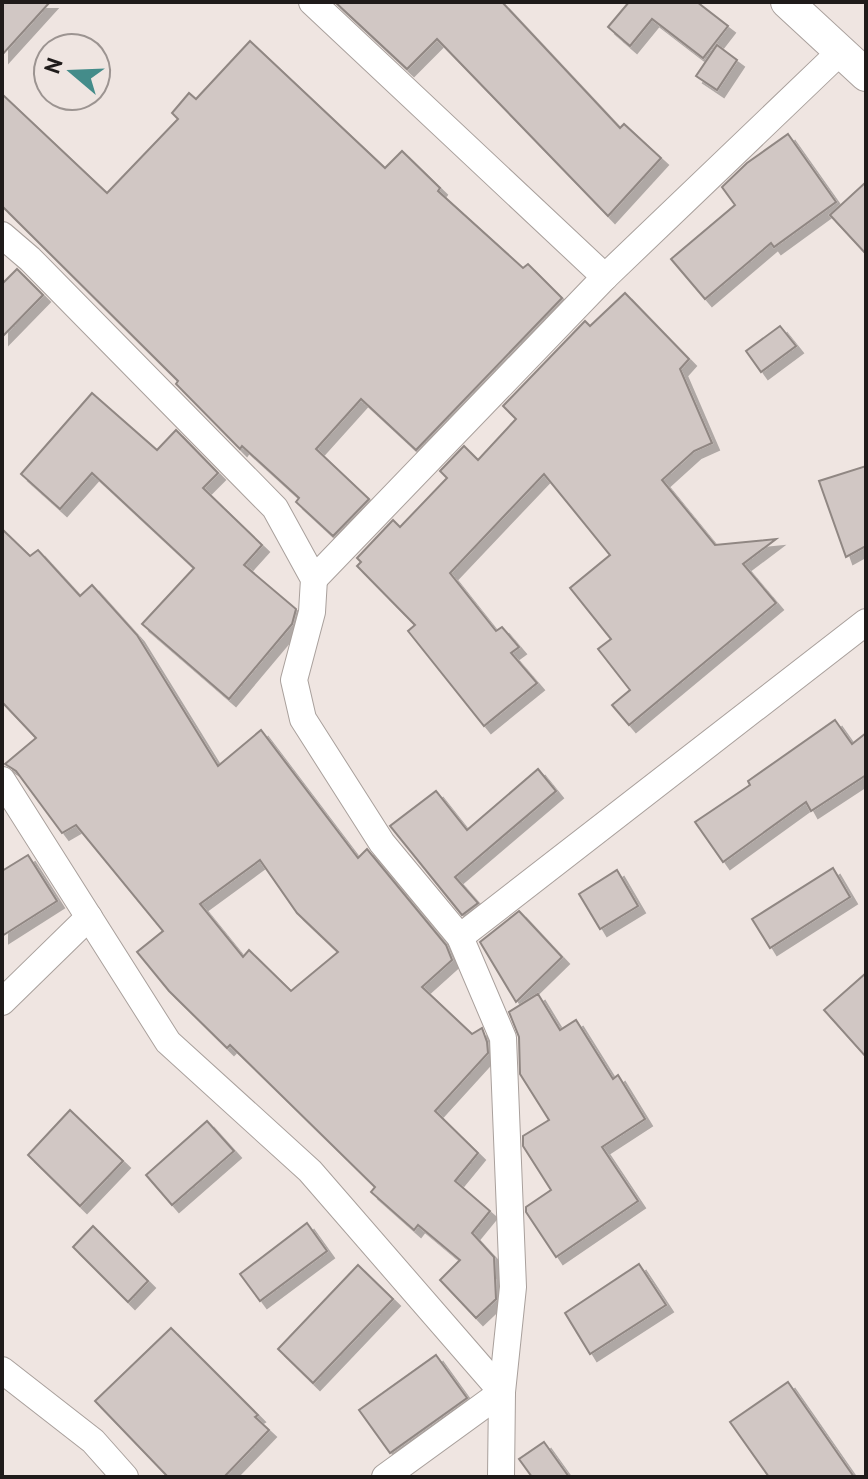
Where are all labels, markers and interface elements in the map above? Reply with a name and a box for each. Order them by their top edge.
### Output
north arrow [32,32,112,112]
text: N [37,54,69,77]

